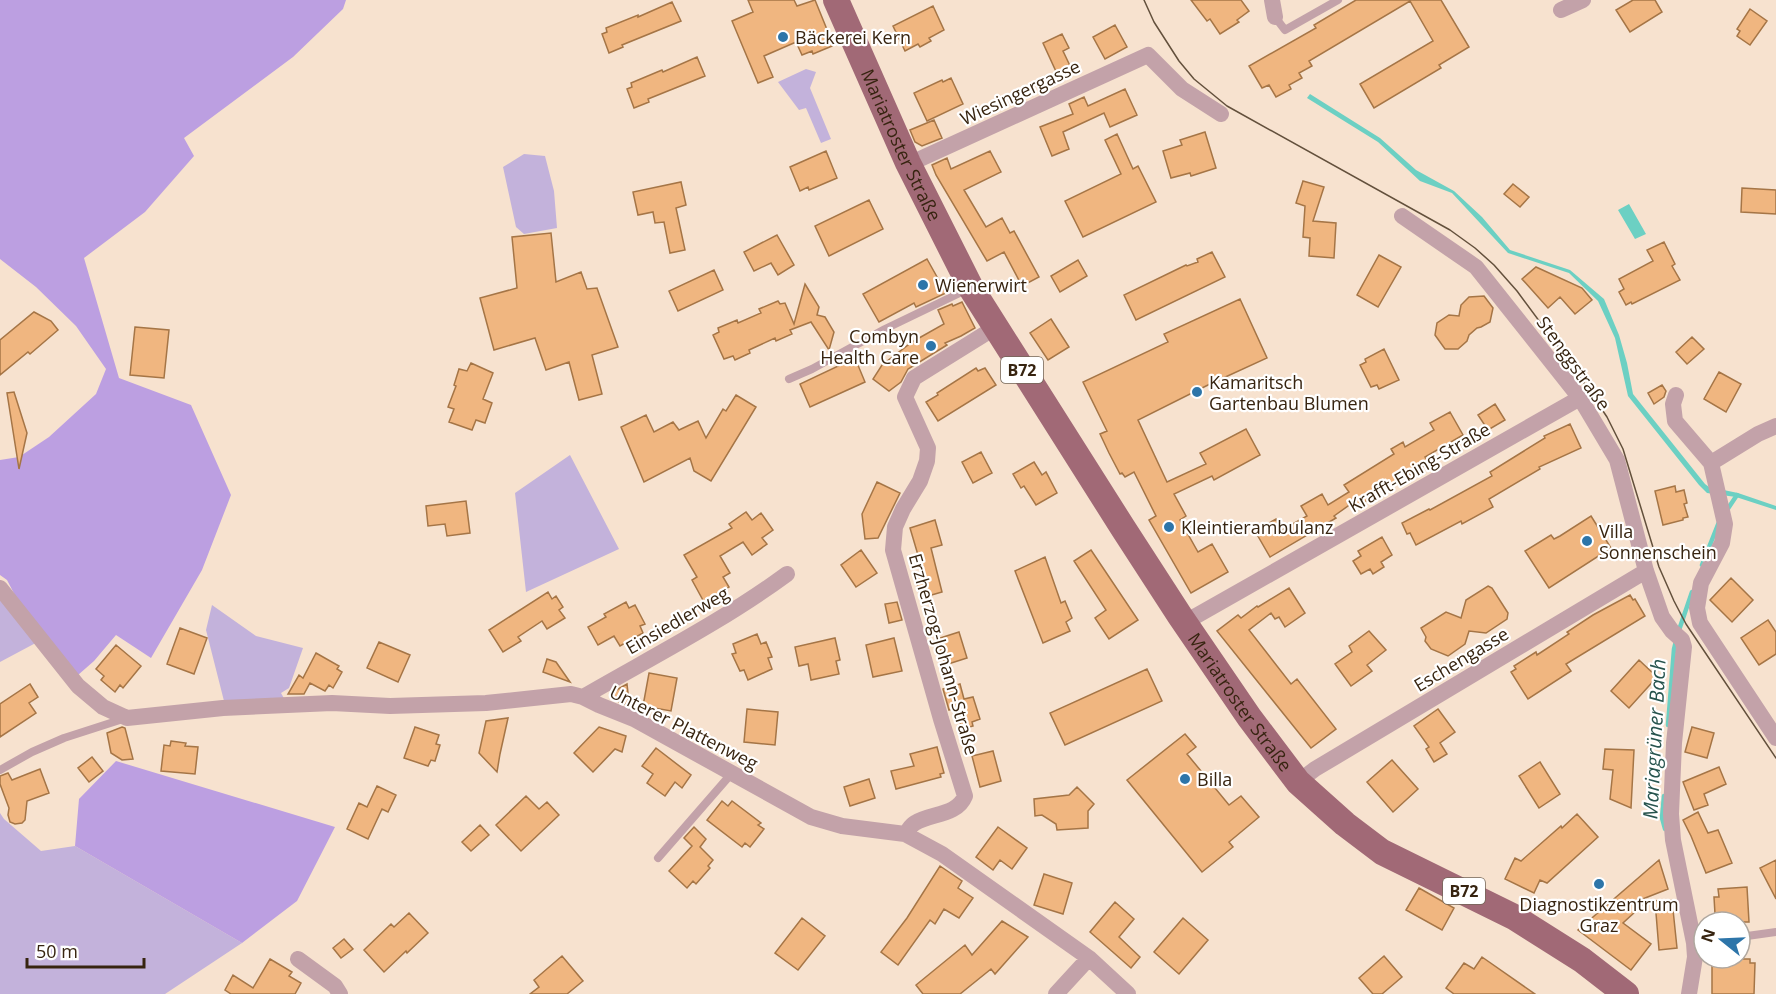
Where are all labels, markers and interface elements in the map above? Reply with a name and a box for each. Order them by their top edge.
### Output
place label: Bäckerei Kern [795,25,911,49]
marker: Bäckerei Kern [776,30,790,44]
street label: Wiesingergasse [956,54,1084,130]
street label: Mariatroster Straße [856,65,947,225]
place label: Wienerwirt [935,273,1027,297]
marker: Wienerwirt [916,278,930,292]
street label: Stenggstraße [1532,311,1616,415]
place label: Combyn Health Care [820,324,919,369]
marker: Combyn Health Care [924,339,938,353]
road number: B72 [1001,357,1043,383]
place label: Kamaritsch Gartenbau Blumen [1209,370,1369,415]
marker: Kamaritsch Gartenbau Blumen [1190,385,1204,399]
street label: Krafft-Ebing-Straße [1344,417,1494,517]
place label: Kleintierambulanz [1181,515,1333,539]
place label: Villa Sonnenschein [1599,519,1717,564]
marker: Kleintierambulanz [1162,520,1176,534]
marker: Villa Sonnenschein [1580,534,1594,548]
street label: Erzherzog-Johann-Straße [904,550,984,758]
street label: Einsiedlerweg [621,581,733,659]
street label: Eschengasse [1409,621,1513,697]
street label: Mariatroster Straße [1183,628,1298,776]
water label: Mariagrüner Bach [1636,658,1672,820]
street label: Unterer Plattenweg [606,679,762,775]
place label: Billa [1197,767,1232,791]
marker: Billa [1178,772,1192,786]
marker: Diagnostikzentrum Graz [1592,877,1606,891]
road number: B72 [1443,878,1485,904]
place label: Diagnostikzentrum Graz [1519,892,1679,937]
north arrow [1692,910,1752,970]
text: N [1695,926,1720,945]
scale bar [27,931,144,969]
text: 50 m [36,939,78,963]

